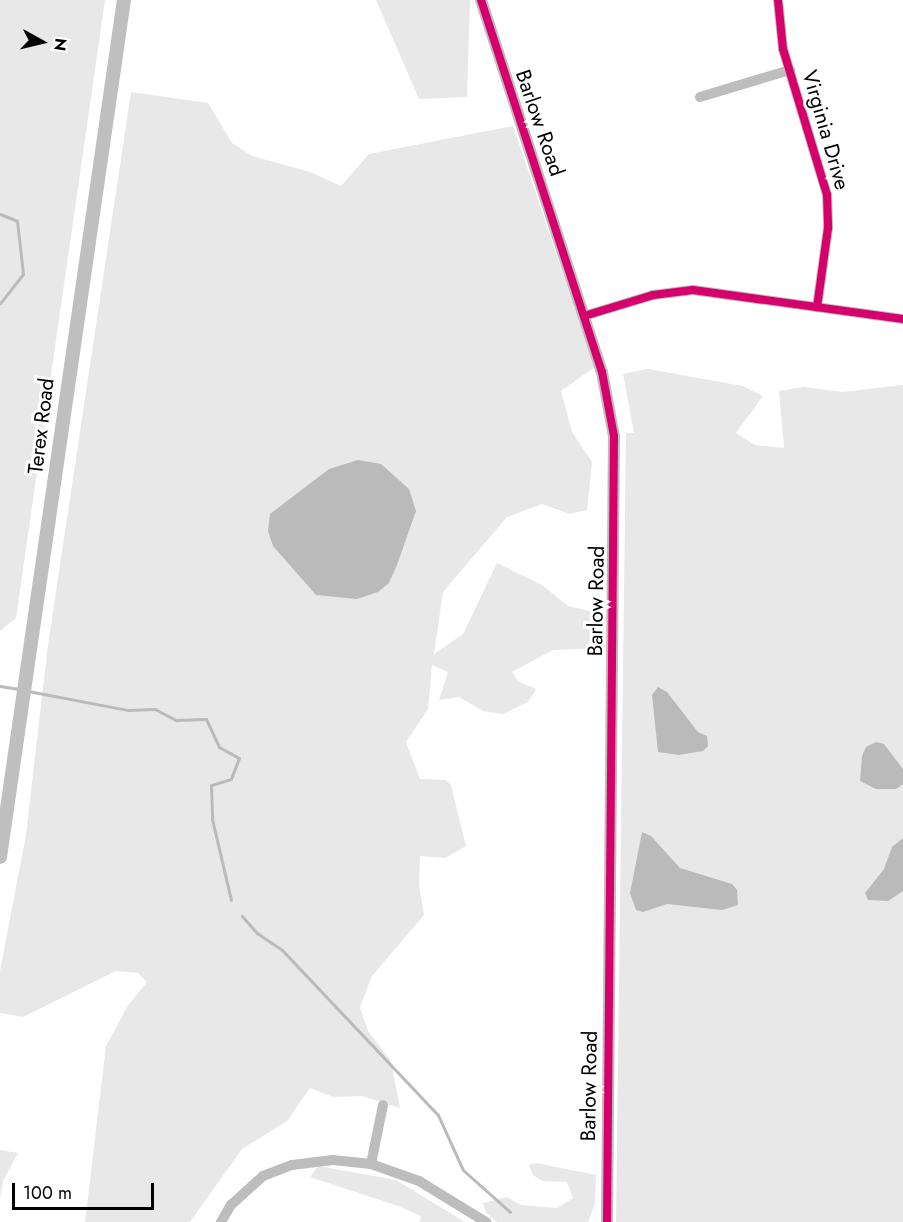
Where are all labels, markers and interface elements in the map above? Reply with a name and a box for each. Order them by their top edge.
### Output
north arrow [12,12,72,72]
text: N [48,37,73,52]
street label: Barlow Road [510,66,570,180]
street label: Virginia Drive [797,67,855,193]
street label: Terex Road [23,377,59,475]
street label: Barlow Road [582,545,610,657]
street label: Barlow Road [575,1030,603,1142]
scale bar [15,1171,158,1209]
text: 100 m [23,1180,72,1206]

